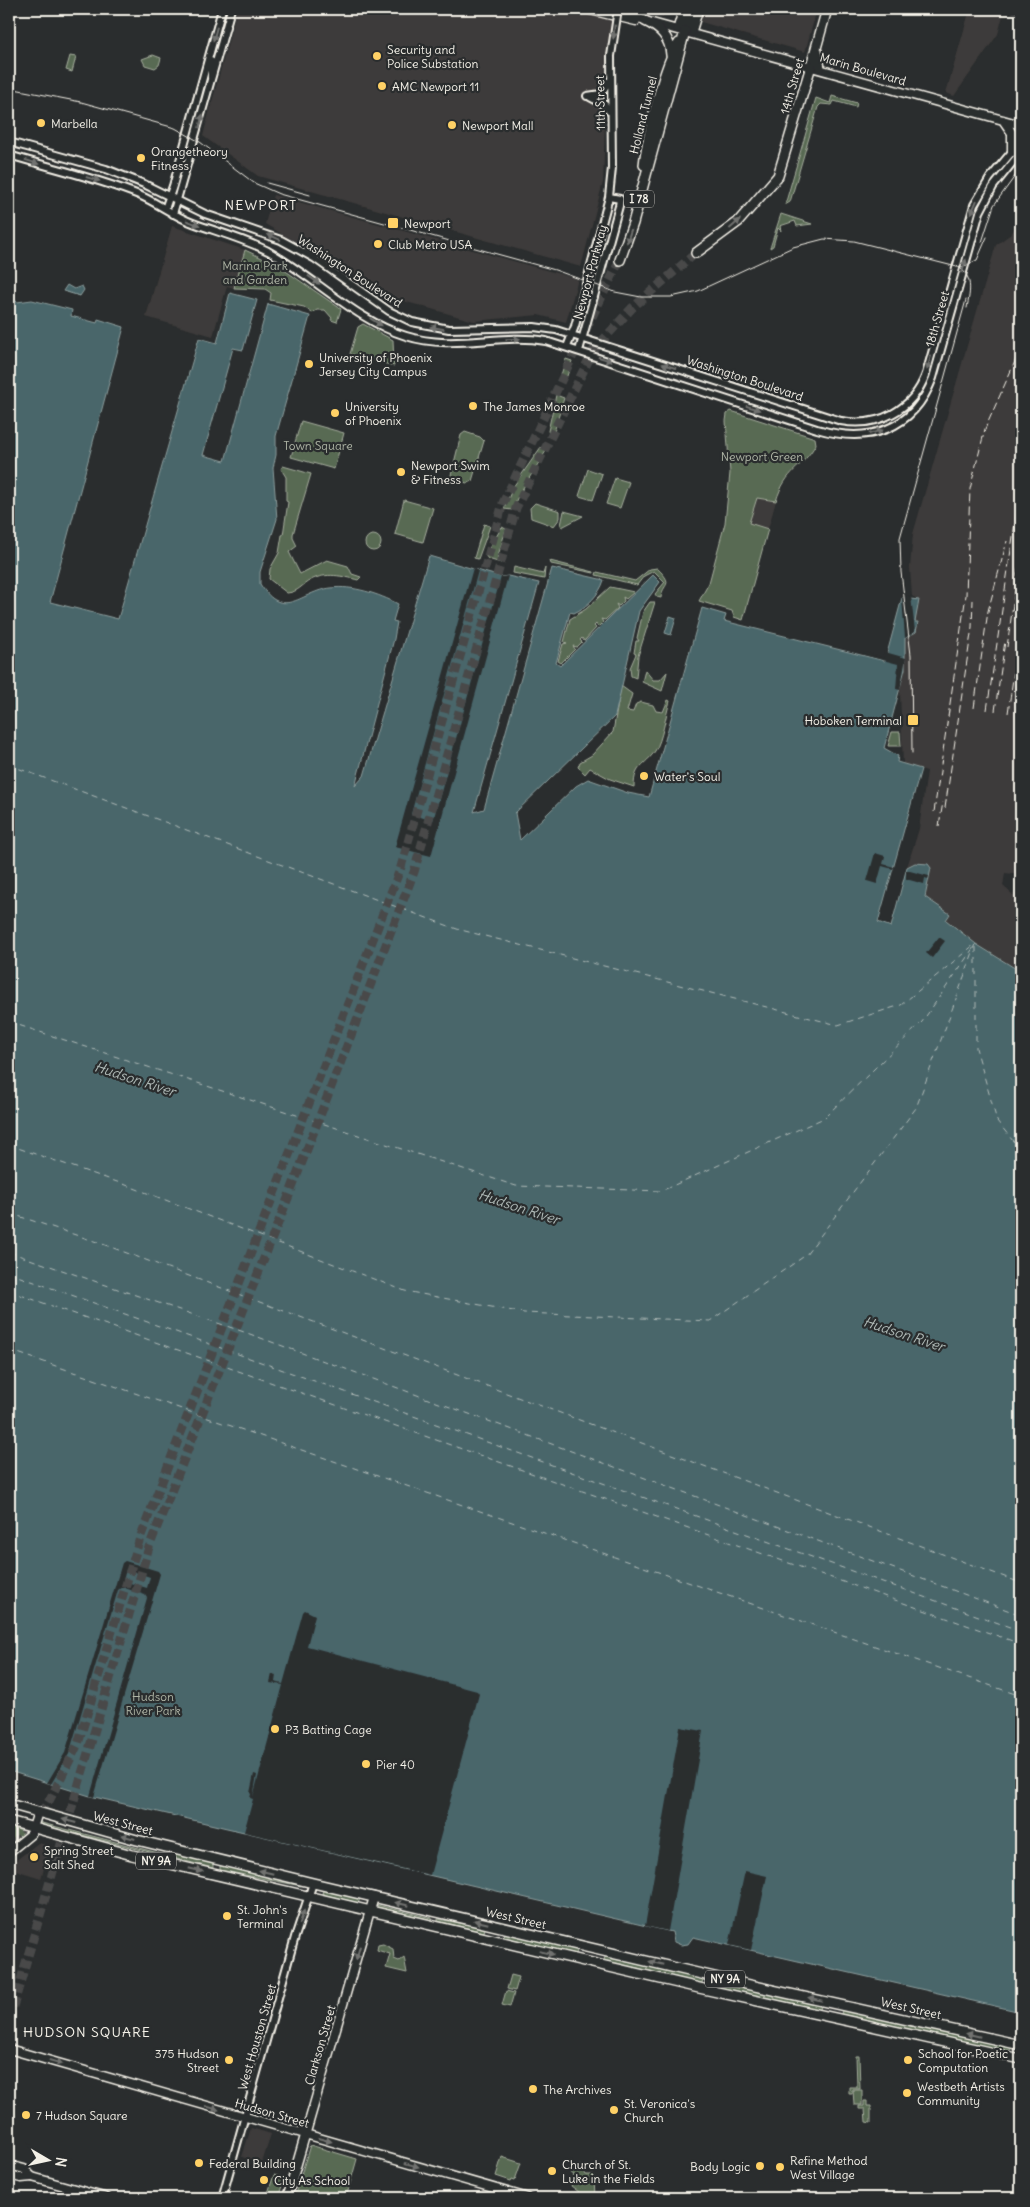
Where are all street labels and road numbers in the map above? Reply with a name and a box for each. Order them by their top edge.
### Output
street label: Marin Boulevard [818,50,908,88]
street label: 14th Street [777,56,807,116]
street label: Holland Tunnel [626,74,660,156]
street label: 11th Street [592,75,608,131]
road number: I 78 [624,190,654,208]
street label: Newport Parkway [570,223,610,321]
street label: Washington Boulevard [295,232,405,310]
street label: 18th Street [922,289,952,349]
street label: Washington Boulevard [685,352,805,404]
street label: West Street [91,1808,155,1838]
road number: NY 9A [136,1852,176,1870]
street label: West Street [484,1904,548,1932]
road number: NY 9A [705,1970,745,1988]
street label: West Houston Street [235,1982,279,2092]
street label: West Street [879,1994,943,2022]
street label: Clarkson Street [301,2003,339,2087]
street label: Hudson Street [233,2095,311,2131]

